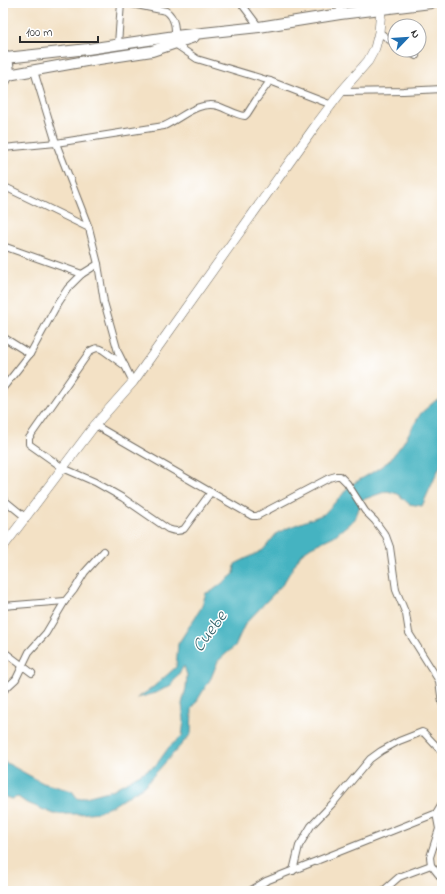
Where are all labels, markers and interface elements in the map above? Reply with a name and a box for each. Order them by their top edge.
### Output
scale bar [20,18,98,44]
north arrow [387,18,427,58]
text: 100 m [26,24,53,42]
text: N [406,27,424,41]
water label: Cuebe [187,605,235,658]

